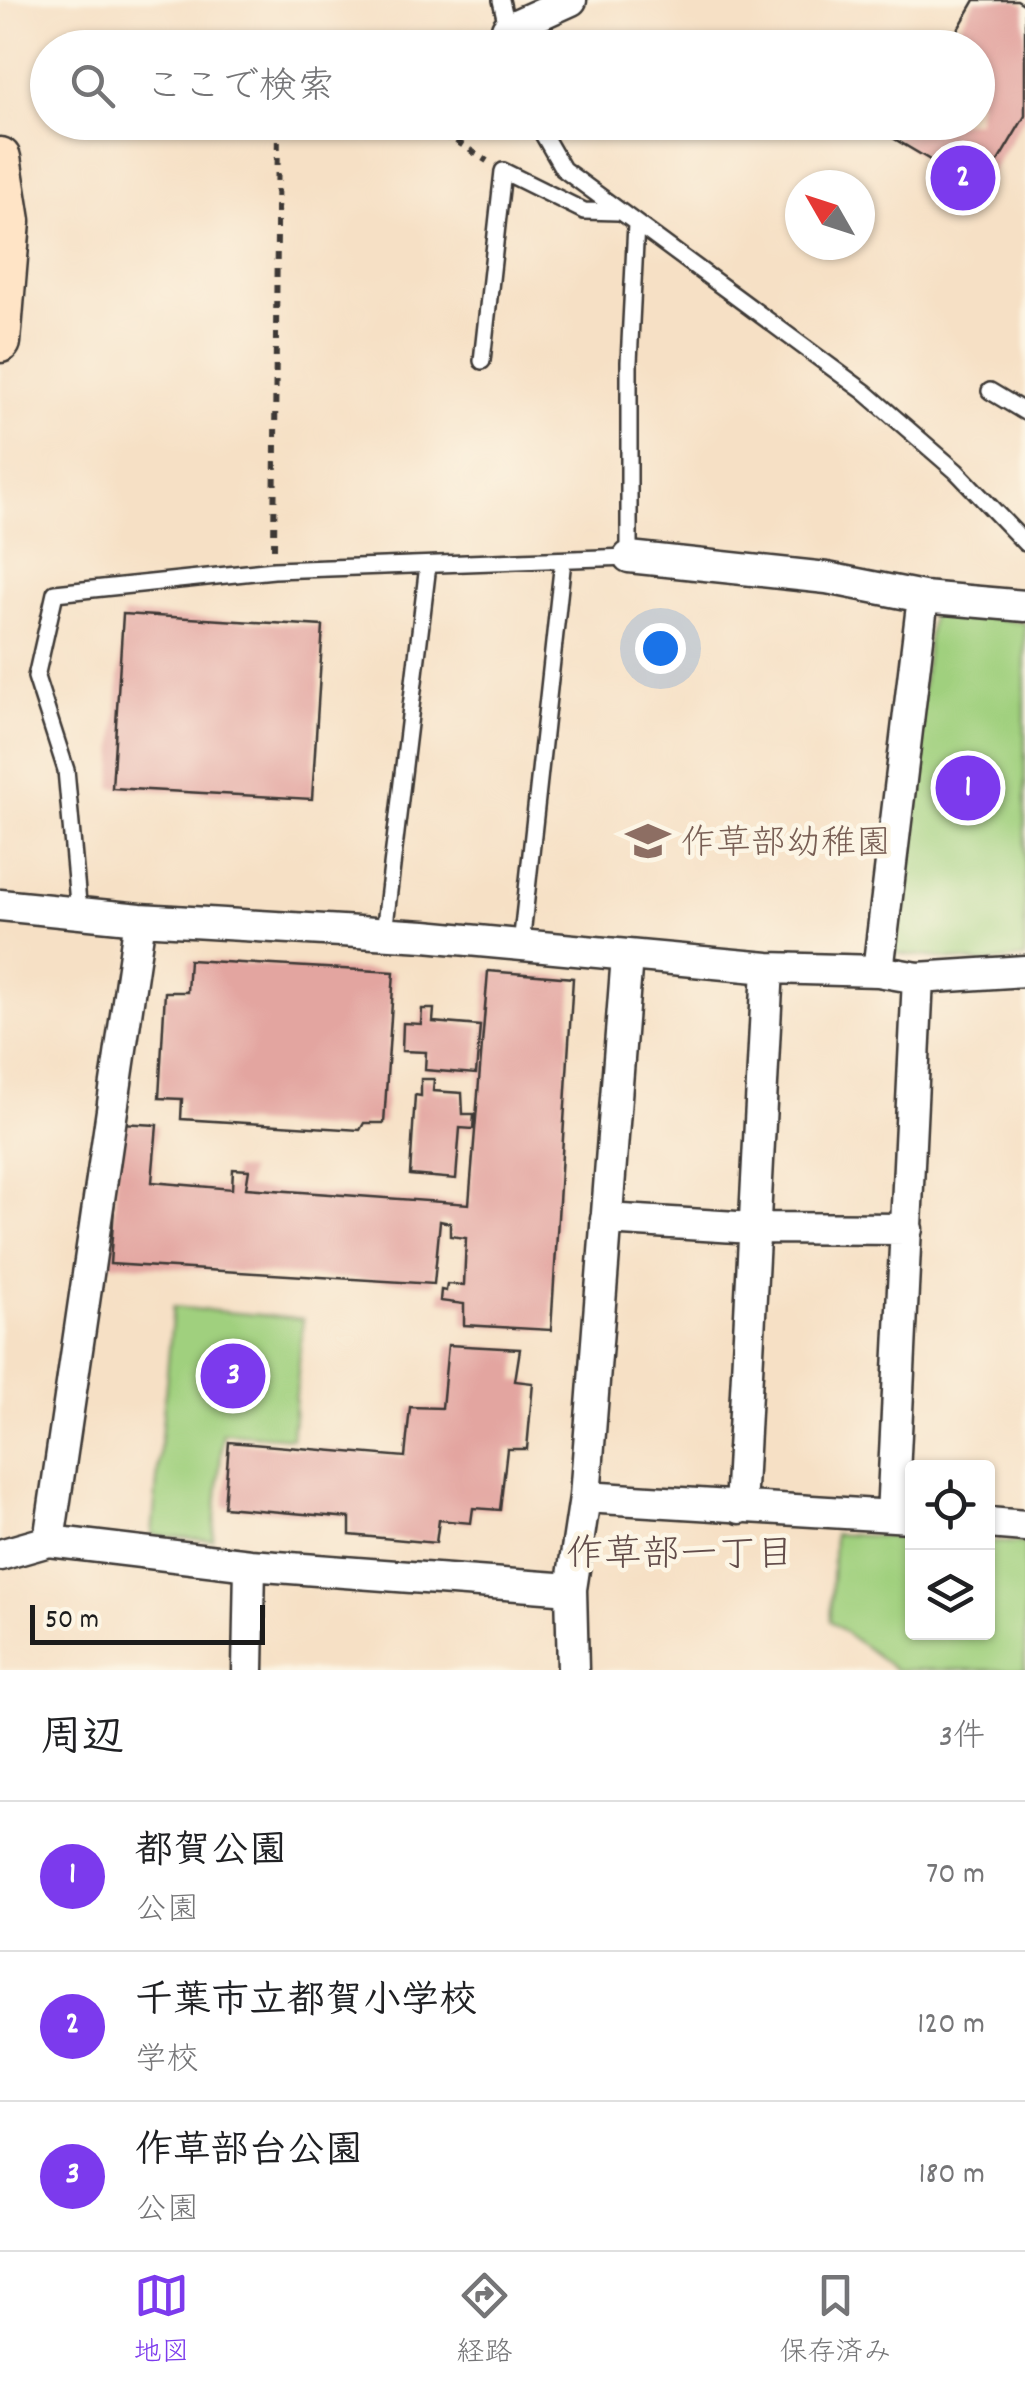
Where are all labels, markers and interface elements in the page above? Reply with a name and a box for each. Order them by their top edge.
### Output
search box [30,30,995,140]
icon: search [65,58,120,113]
text: ここで検索 [145,62,335,117]
pin: 2 [930,140,996,216]
north arrow [785,170,875,260]
your location [635,623,686,674]
pin: 1 [936,750,1000,826]
school or university icon: 作草部幼稚園 [624,817,672,865]
place label: 作草部幼稚園 [681,821,891,871]
pin: 3 [200,1338,266,1414]
map controls [905,1460,995,1640]
button: locate [905,1460,995,1550]
district label: 作草部一丁目 [566,1530,794,1585]
button: layers [905,1550,995,1640]
scale bar [30,1600,265,1644]
text: 50 m [45,1602,99,1642]
text: 周辺 [40,1711,124,1771]
text: 3件 [939,1716,985,1762]
text: 都賀公園 [135,1826,287,1881]
text: 1 [69,1853,76,1899]
text: 70 m [926,1853,985,1899]
text: 公園 [135,1889,199,1935]
text: 千葉市立都賀小学校 [135,1976,477,2031]
text: 2 [66,2003,79,2049]
text: 120 m [917,2003,985,2049]
text: 学校 [135,2039,199,2085]
text: 作草部台公園 [135,2126,363,2181]
text: 3 [65,2153,80,2199]
text: 180 m [918,2153,985,2199]
text: 公園 [135,2189,199,2235]
tab: 地図 [133,2268,190,2375]
tab: 経路 [456,2268,513,2375]
tab: 保存済み [779,2268,892,2375]

